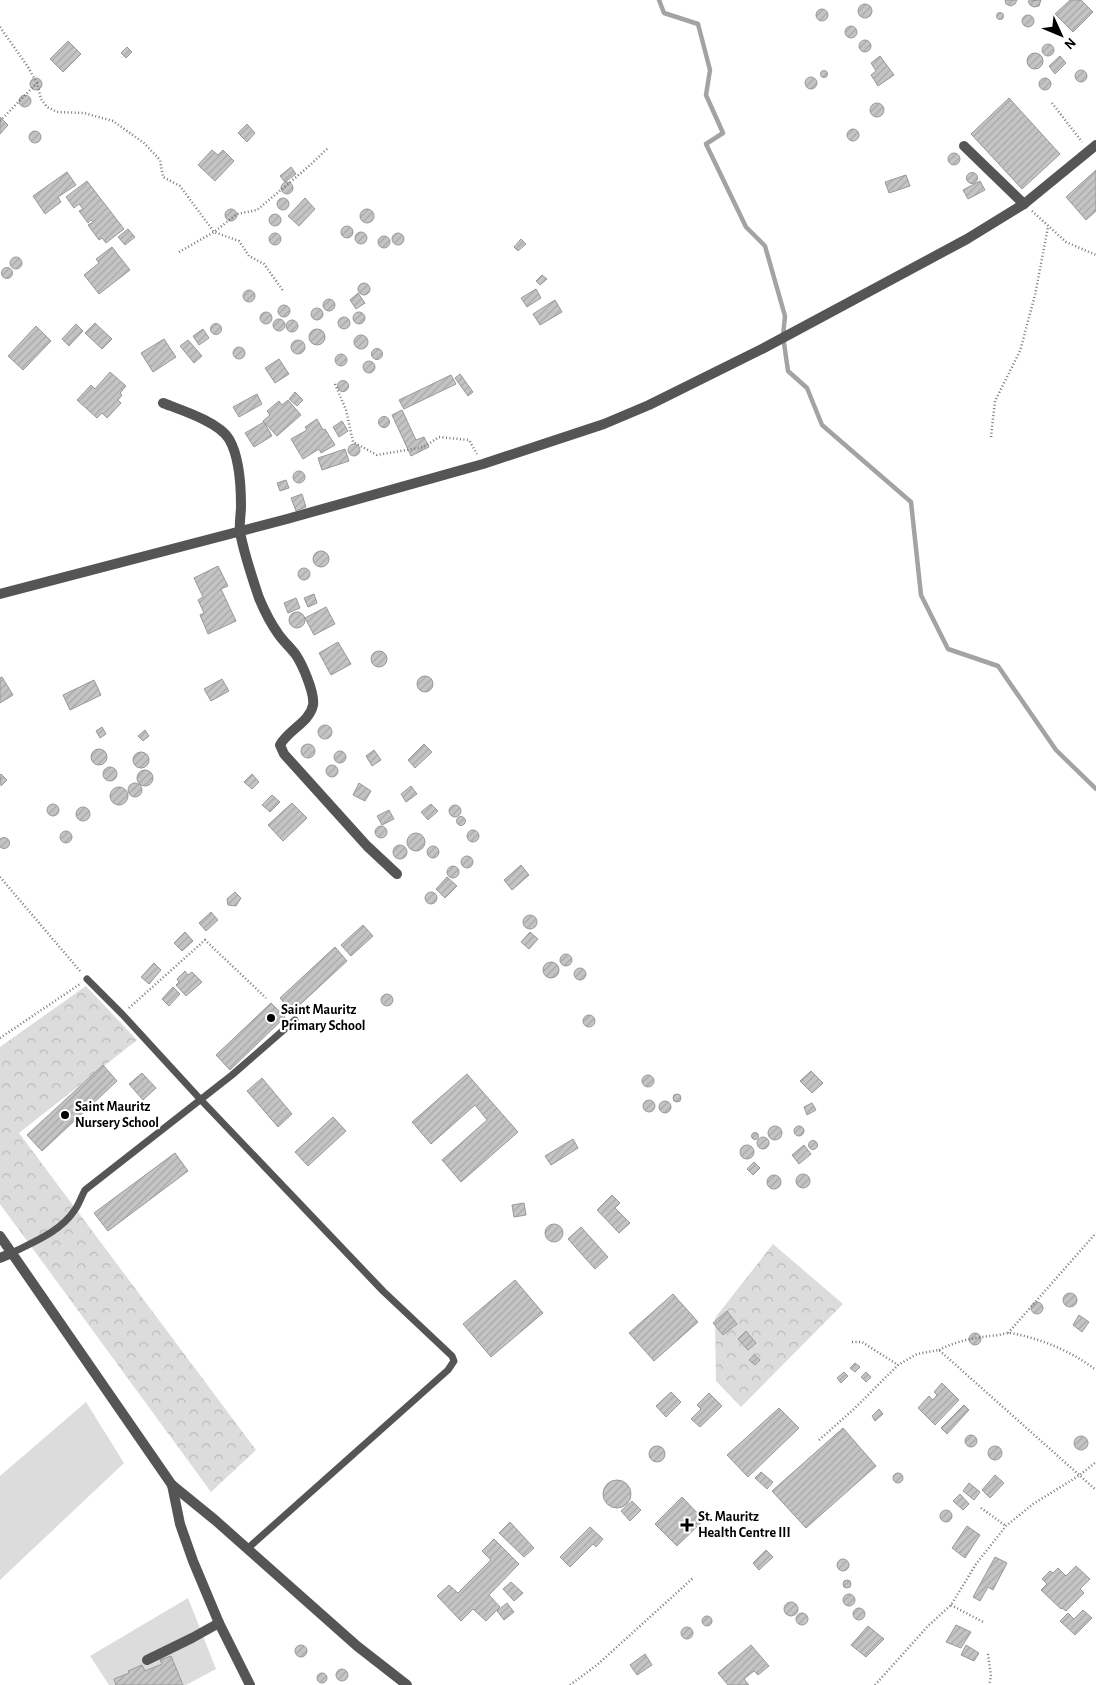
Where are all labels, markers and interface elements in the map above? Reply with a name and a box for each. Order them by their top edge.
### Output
north arrow [1036,10,1086,60]
text: N [1061,35,1078,52]
place label: Saint Mauritz Primary School [281,1003,366,1033]
marker: Saint Mauritz Primary School [265,1012,277,1024]
place label: Saint Mauritz Nursery School [75,1100,159,1130]
marker: Saint Mauritz Nursery School [59,1109,71,1121]
place label: St. Mauritz Health Centre III [698,1510,791,1540]
marker: St. Mauritz Health Centre III [680,1518,694,1532]

